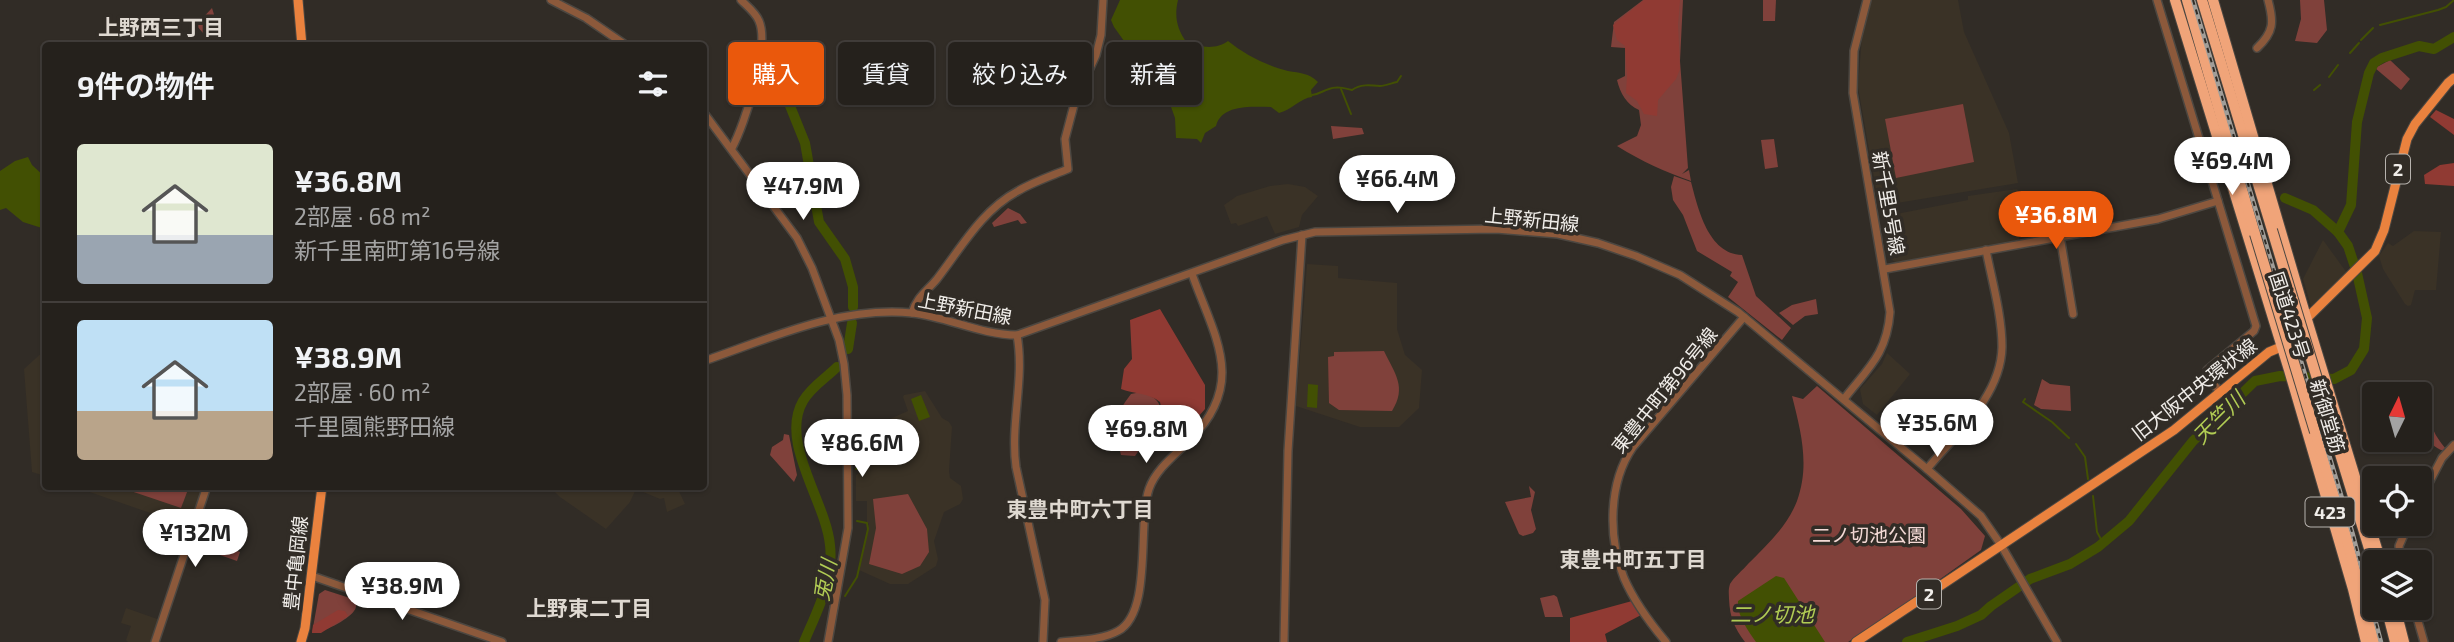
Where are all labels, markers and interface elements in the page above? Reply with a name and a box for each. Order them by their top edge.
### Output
district label: 上野西三丁目 [98,14,224,39]
chip: 購入 [728,42,824,105]
chip: 賃貸 [838,42,934,105]
chip: 絞り込み [948,42,1092,105]
chip: 新着 [1106,42,1202,105]
icon: filters [634,65,672,103]
text: 9件の物件 [77,67,215,103]
pin: ¥69.4M [2175,138,2289,197]
text: ¥69.4M [2190,146,2274,174]
street label: 新千里5号線 [1869,149,1909,257]
road number: 2 [2386,154,2410,184]
pin: ¥66.4M [1340,156,1454,215]
text: ¥36.8M [294,162,402,198]
pin: ¥47.9M [746,162,860,222]
text: ¥66.4M [1355,164,1439,192]
text: ¥47.9M [762,171,844,199]
icon: home [133,172,217,256]
pin: ¥36.8M [1999,191,2113,251]
text: ¥36.8M [2015,200,2097,228]
text: 2部屋 · 68 m² [294,202,431,230]
street label: 上野新田線 [1484,203,1580,235]
text: 新千里南町第16号線 [294,236,500,264]
street label: 国道423号 [2265,269,2315,361]
street label: 上野新田線 [916,288,1014,328]
street label: 東豊中町第96号線 [1606,323,1722,457]
street label: 旧大阪中央環状線 [2127,333,2261,445]
text: ¥38.9M [294,338,402,374]
icon: home [133,348,217,432]
street label: 新御堂筋 [2306,376,2350,456]
text: 2部屋 · 60 m² [294,378,430,406]
north arrow [2362,382,2432,452]
map controls [2362,382,2432,620]
water label: 天竺川 [2187,384,2251,448]
pin: ¥35.6M [1880,400,1994,459]
pin: ¥69.8M [1089,406,1203,465]
text: ¥35.6M [1896,408,1978,436]
text: 千里園熊野田線 [294,412,455,440]
text: ¥69.8M [1104,414,1188,442]
pin: ¥86.6M [805,420,919,479]
text: ¥86.6M [820,428,904,456]
button: locate [2362,466,2432,536]
district label: 東豊中町六丁目 [1007,496,1154,521]
road number: 423 [2306,498,2354,526]
pin: ¥132M [146,510,244,569]
street label: 豊中亀岡線 [279,515,311,611]
text: ¥132M [159,518,231,546]
park label: 二ノ切池公園 [1812,523,1926,546]
district label: 東豊中町五丁目 [1560,546,1707,571]
button: layers [2362,550,2432,620]
water label: 兎川 [807,555,841,603]
pin: ¥38.9M [345,562,459,622]
text: ¥38.9M [361,571,443,599]
road number: 2 [1917,580,1941,608]
district label: 上野東二丁目 [526,595,652,620]
water label: 二ノ切池 [1730,601,1816,626]

